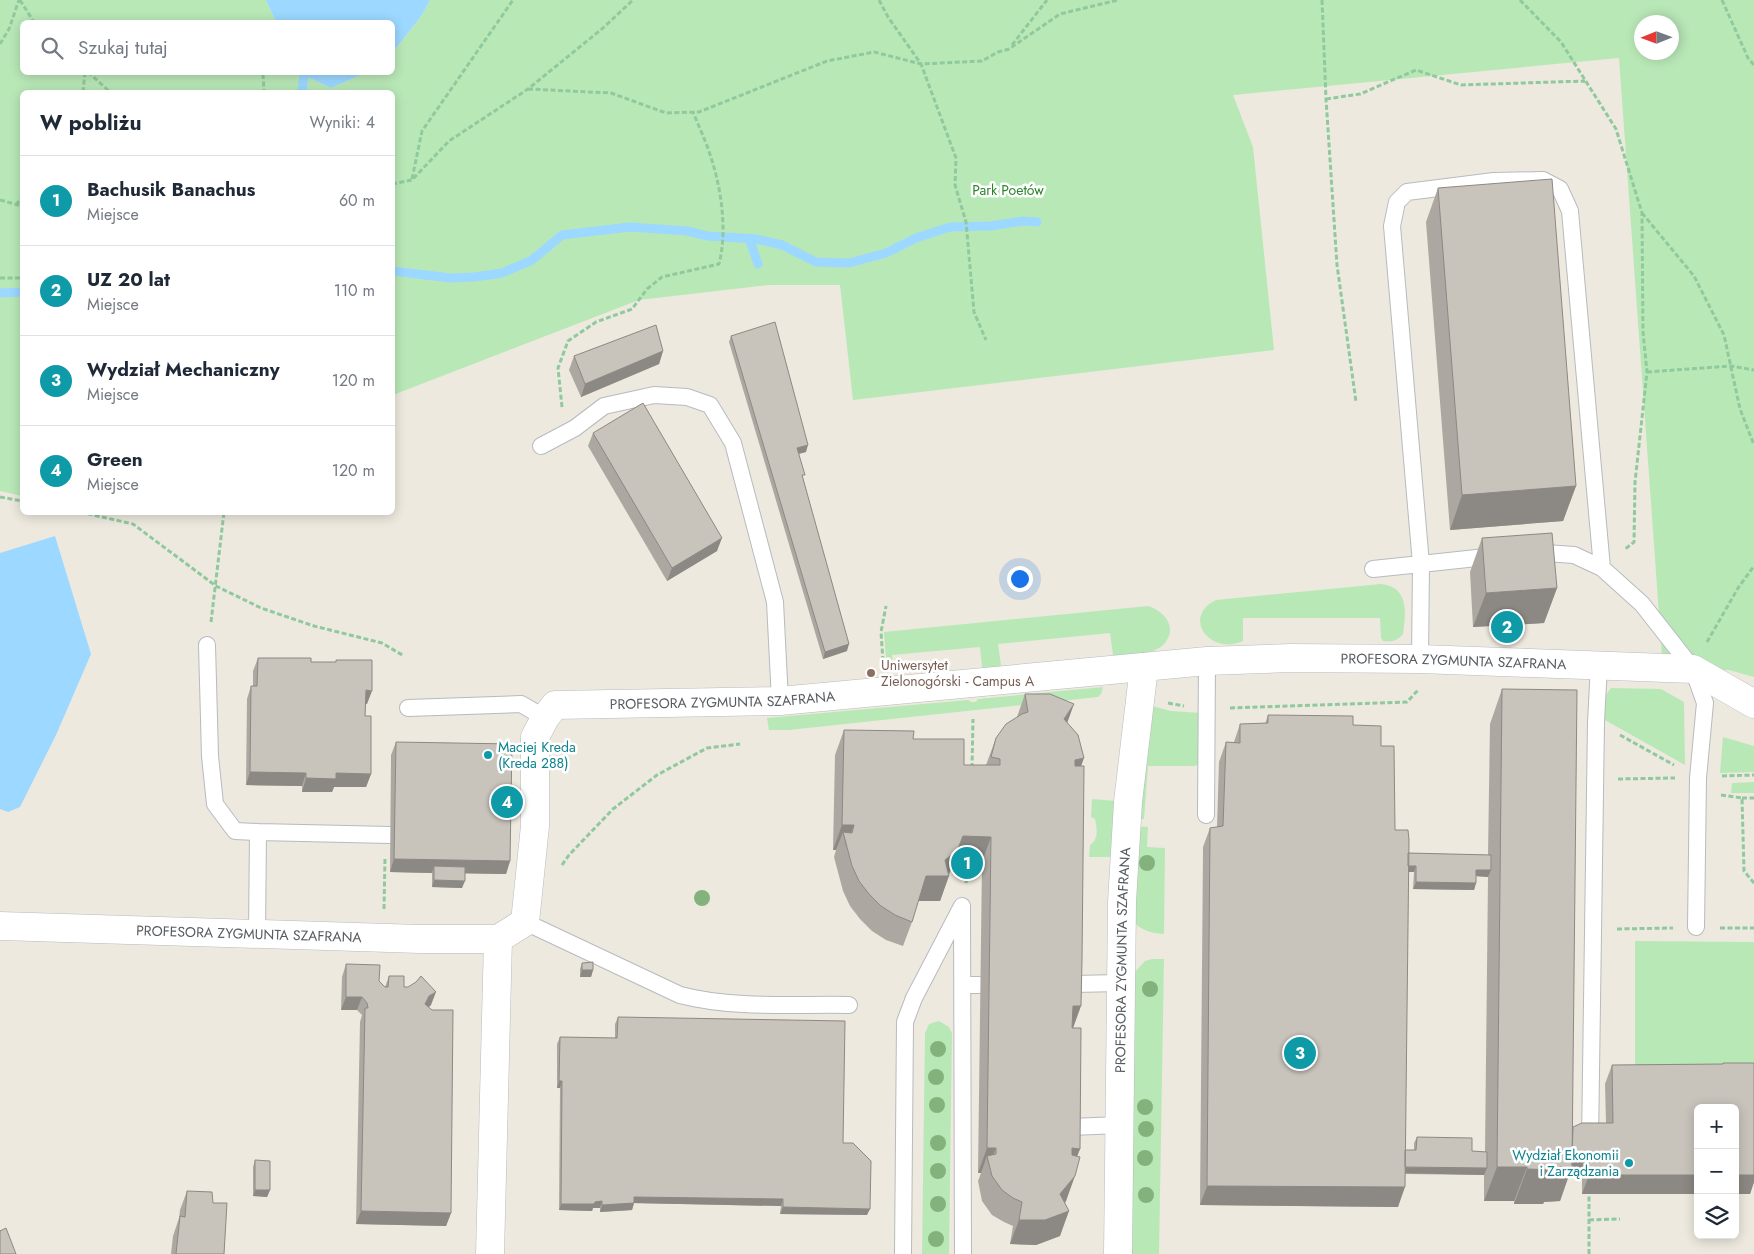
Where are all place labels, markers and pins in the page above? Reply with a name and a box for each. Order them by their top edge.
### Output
pin: 2 [1491,608,1523,646]
place label: Uniwersytet Zielonogórski - Campus A [881,655,1035,691]
marker: Uniwersytet Zielonogórski - Campus A [865,667,877,679]
place label: Maciej Kreda (Kreda 288) [498,737,576,773]
marker: Maciej Kreda (Kreda 288) [482,749,494,761]
pin: 4 [491,783,523,821]
pin: 1 [951,844,983,882]
pin: 3 [1284,1034,1316,1072]
place label: Wydział Ekonomii i Zarządzania [1512,1145,1619,1181]
marker: Wydział Ekonomii i Zarządzania [1623,1157,1635,1169]

